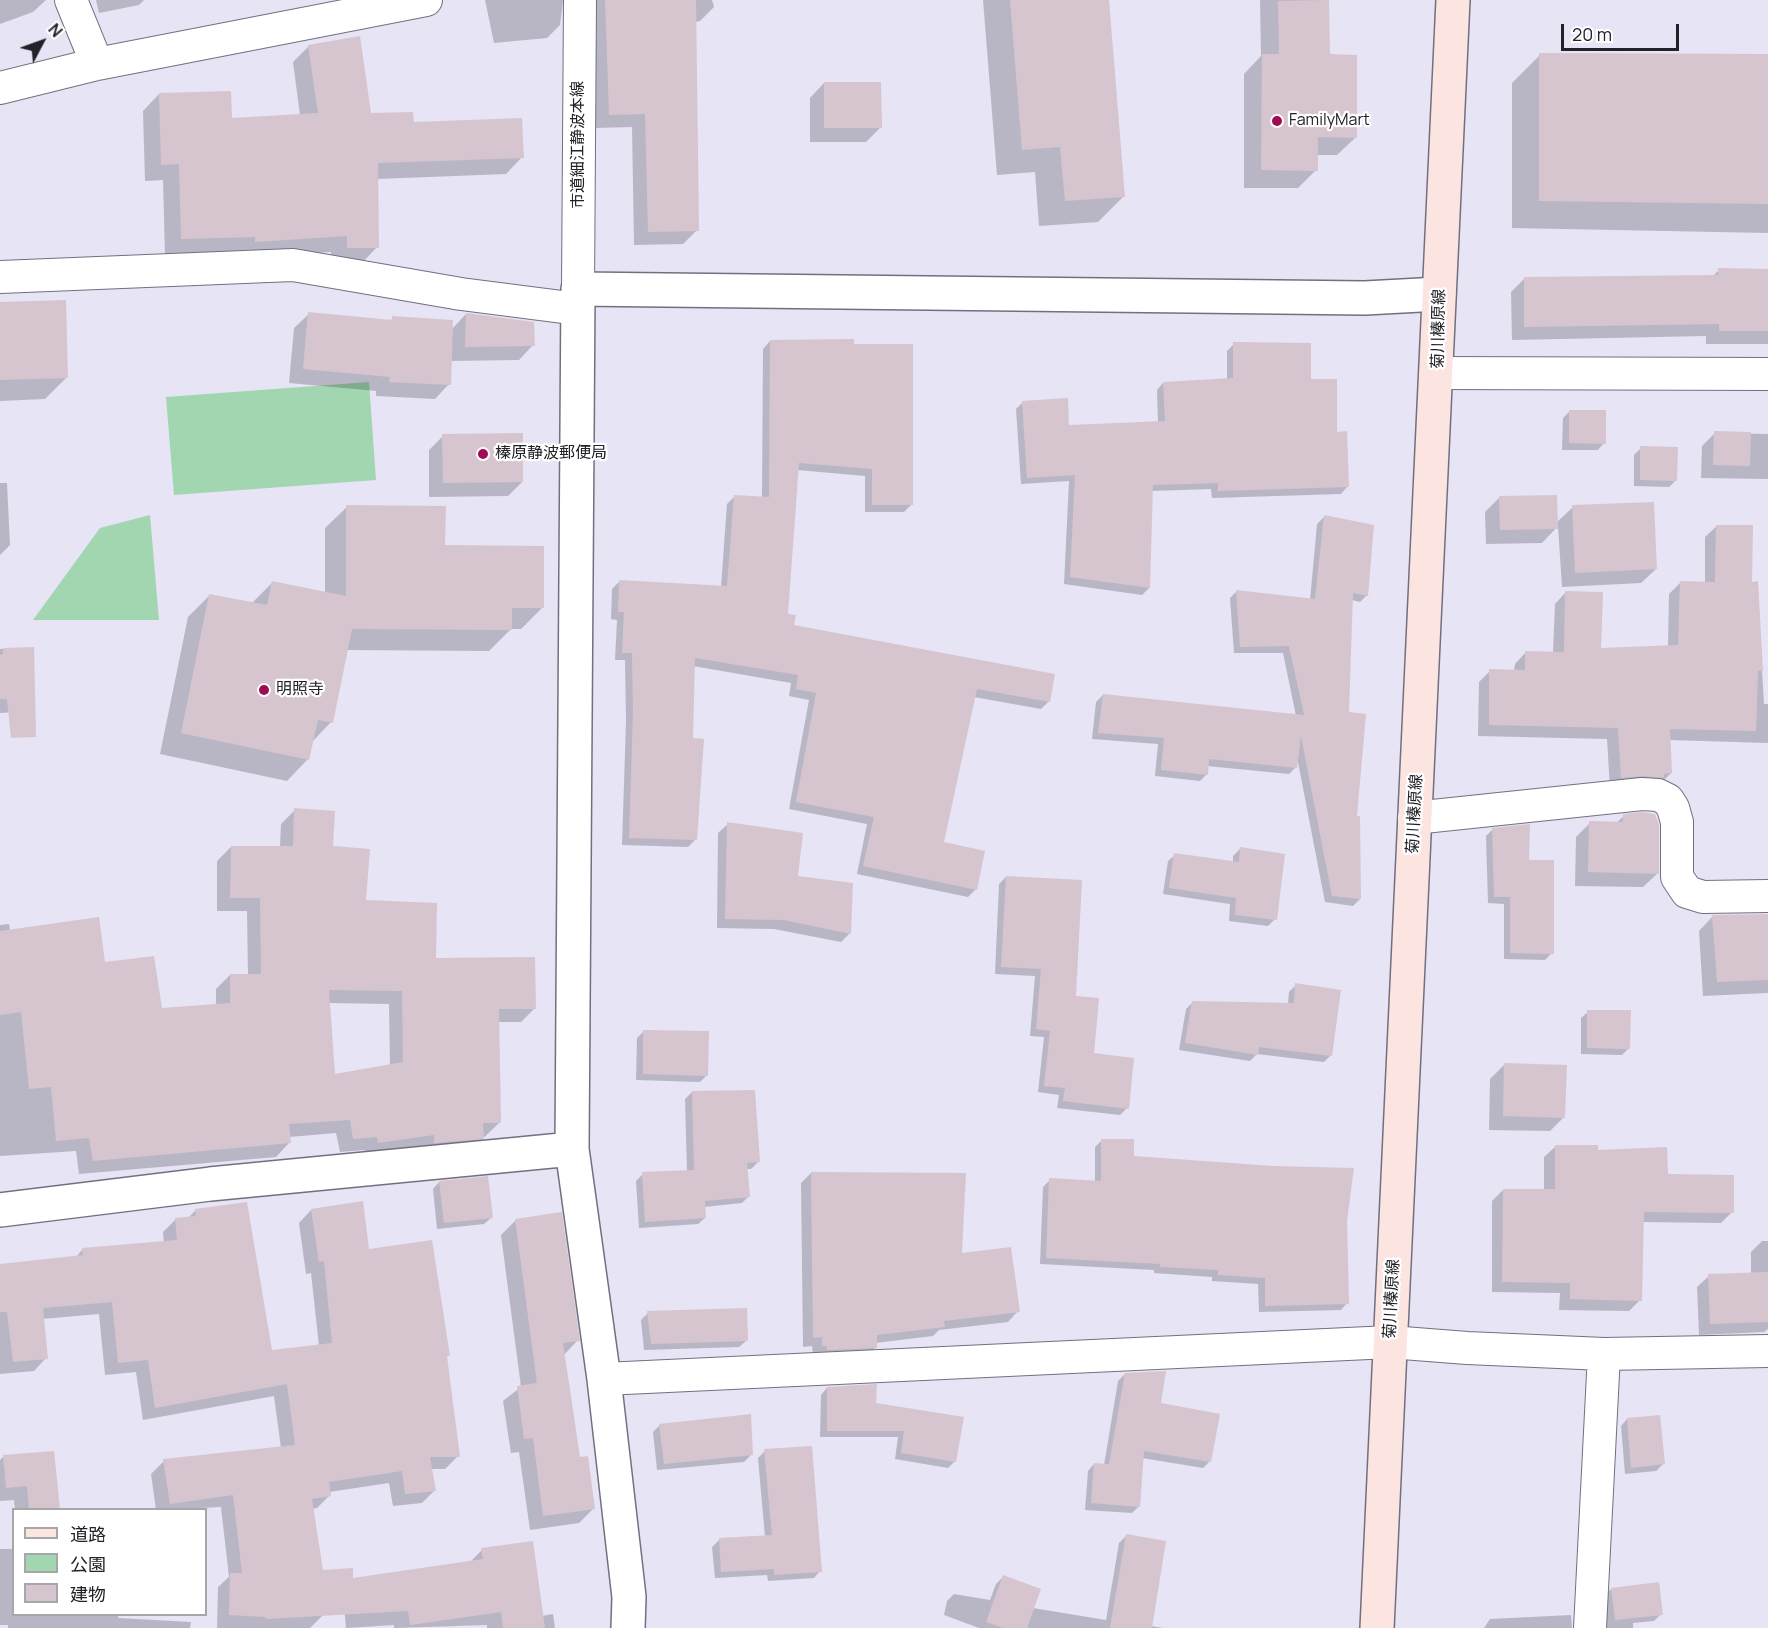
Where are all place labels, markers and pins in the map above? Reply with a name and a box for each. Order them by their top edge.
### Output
place label: FamilyMart [1289,111,1370,131]
marker: FamilyMart [1270,114,1284,128]
place label: 榛原静波郵便局 [495,444,607,464]
marker: 榛原静波郵便局 [476,447,490,461]
place label: 明照寺 [276,680,324,700]
marker: 明照寺 [257,683,271,697]

